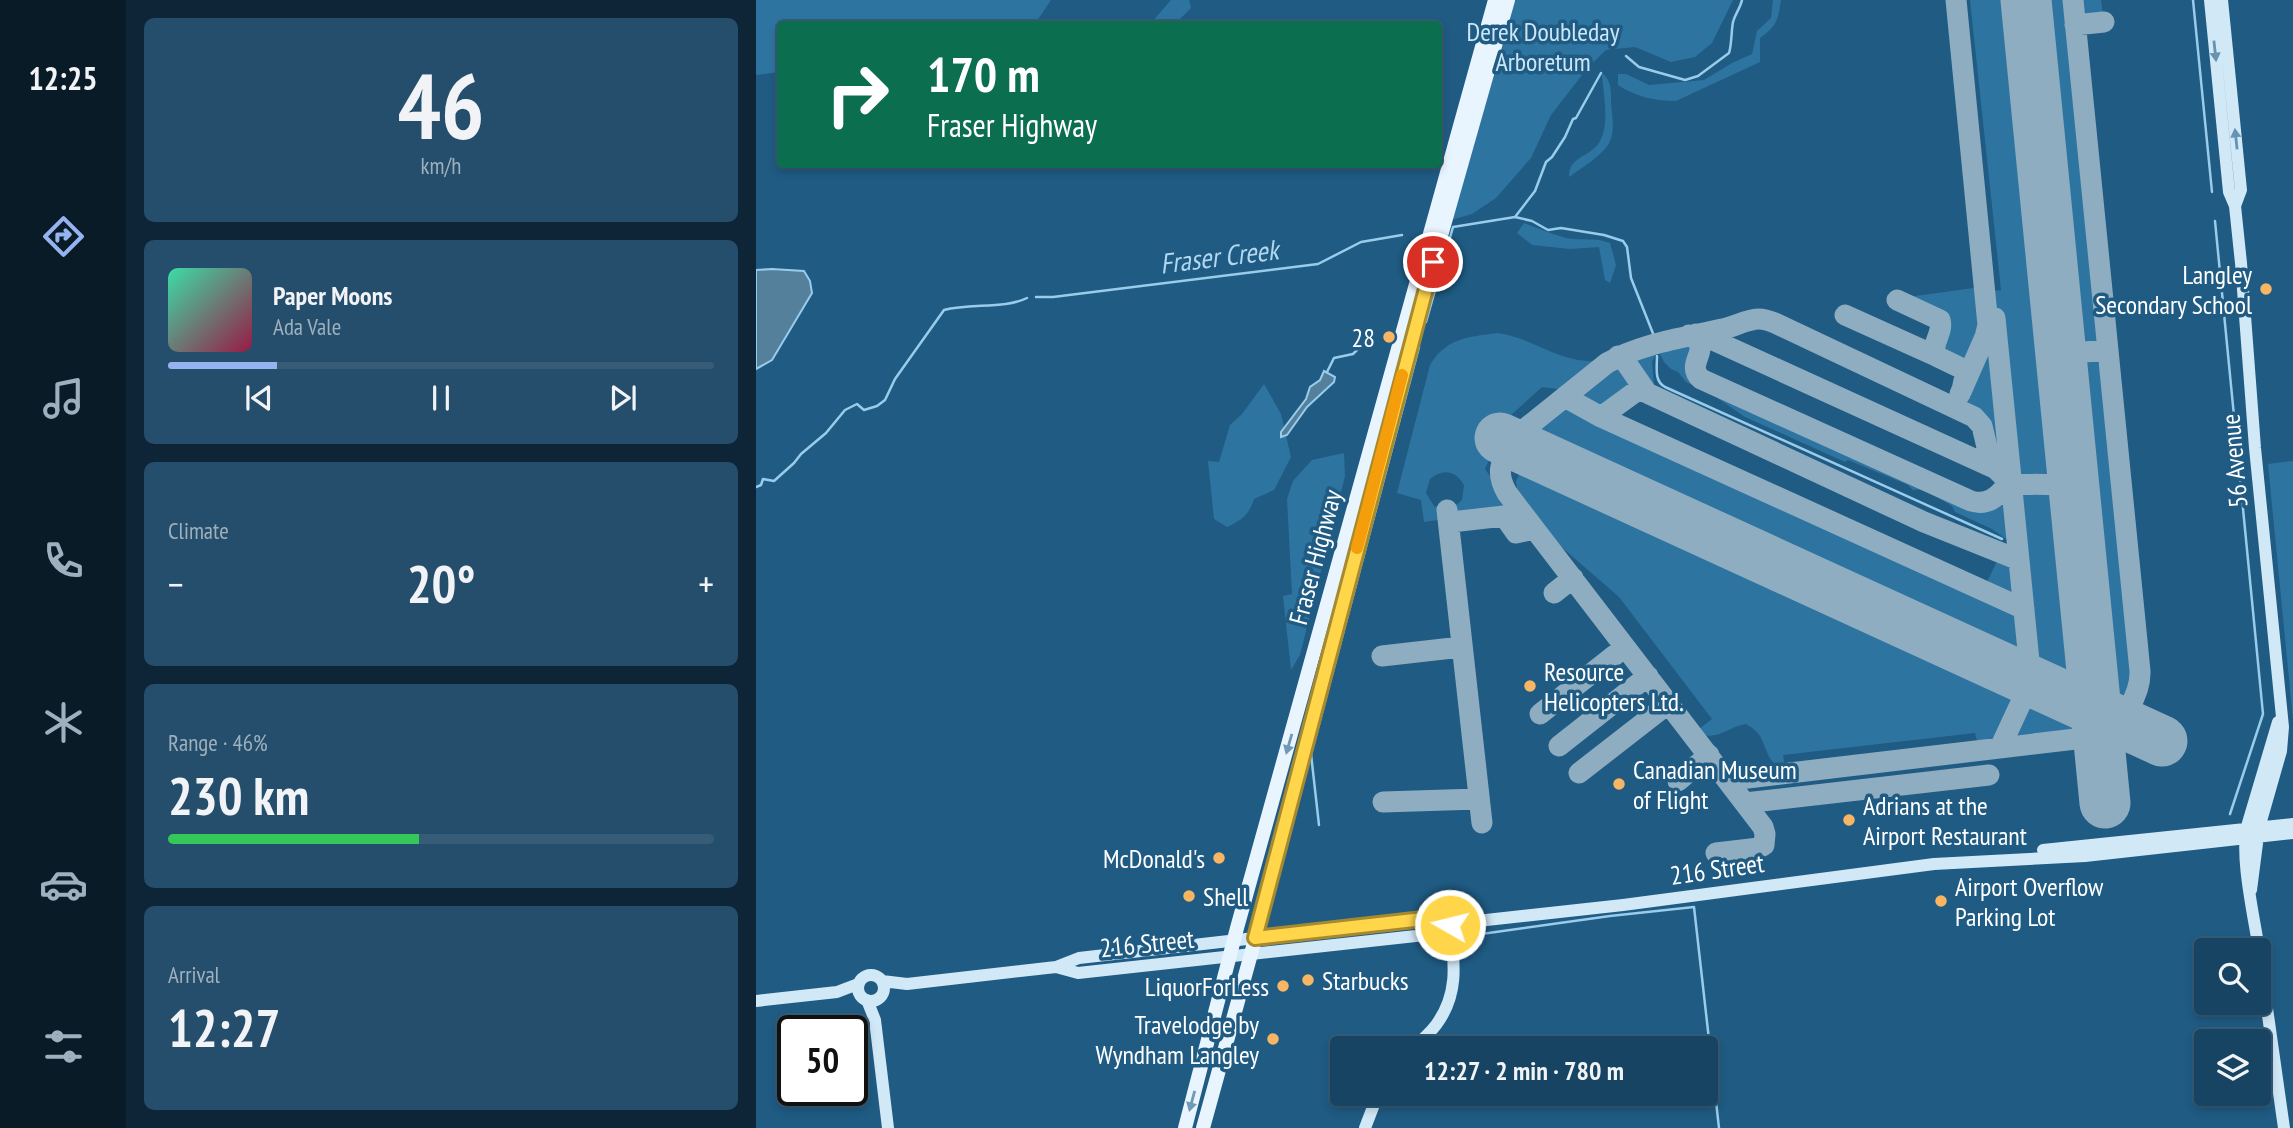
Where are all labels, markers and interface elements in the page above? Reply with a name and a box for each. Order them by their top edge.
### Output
park label: Derek Doubleday Arboretum [1467,15,1620,78]
one-way arrow [2210,40,2221,62]
text: 170 m [927,42,1040,106]
text: 46 [398,46,485,164]
icon: right [812,49,903,140]
text: 12:25 [28,57,98,99]
text: Fraser Highway [927,104,1097,146]
one-way arrow [2230,128,2241,150]
text: km/h [421,151,461,180]
icon: directions [39,212,88,261]
water label: Fraser Creek [1158,230,1283,282]
pin [1403,232,1463,292]
icon: arrive [1414,243,1452,281]
place label: Langley Secondary School [2095,258,2252,321]
text: Paper Moons [273,279,392,312]
marker: Langley Secondary School [2258,281,2274,297]
text: Ada Vale [273,312,341,341]
place label: 28 [1352,321,1375,354]
marker: 28 [1381,329,1397,345]
icon: music [39,374,88,423]
icon: previous [240,379,278,417]
icon: pause [422,379,460,417]
icon: next [604,379,642,417]
street label: 56 Avenue [2213,413,2255,509]
street label: Fraser Highway [1281,486,1349,628]
text: Climate [168,516,229,545]
icon: phone [39,536,88,585]
text: 20° [407,550,475,617]
text: − [168,559,184,608]
text: + [698,559,714,608]
place label: Resource Helicopters Ltd. [1544,655,1684,718]
marker: Resource Helicopters Ltd. [1522,678,1538,694]
icon: climate [39,698,88,747]
text: Range · 46% [168,728,268,757]
one-way arrow [1283,733,1294,755]
place label: Canadian Museum of Flight [1633,753,1797,816]
text: 230 km [168,762,309,829]
marker: Canadian Museum of Flight [1611,776,1627,792]
place label: Adrians at the Airport Restaurant [1863,789,2027,852]
marker: Adrians at the Airport Restaurant [1841,812,1857,828]
place label: McDonald's [1103,842,1205,875]
street label: 216 Street [1668,846,1766,892]
marker: McDonald's [1211,850,1227,866]
icon: car [39,860,88,909]
place label: Airport Overflow Parking Lot [1955,870,2104,933]
place label: Shell [1203,880,1248,913]
marker: Shell [1181,888,1197,904]
position arrow [1413,888,1487,962]
marker: Airport Overflow Parking Lot [1933,893,1949,909]
street label: 216 Street [1098,922,1196,964]
map controls [2194,938,2271,1106]
button: search [2194,938,2271,1015]
text: Arrival [168,960,220,989]
place label: Starbucks [1322,964,1409,997]
place label: LiquorForLess [1145,970,1269,1003]
marker: Starbucks [1300,972,1316,988]
marker: LiquorForLess [1275,978,1291,994]
text: 12:27 [168,994,280,1061]
place label: Travelodge by Wyndham Langley [1096,1008,1259,1071]
speed limit sign: 50 [777,1015,868,1106]
icon: filters [39,1022,88,1071]
button: layers [2194,1029,2271,1106]
marker: Travelodge by Wyndham Langley [1265,1031,1281,1047]
text: 12:27 · 2 min · 780 m [1424,1054,1624,1087]
one-way arrow [1186,1090,1197,1112]

